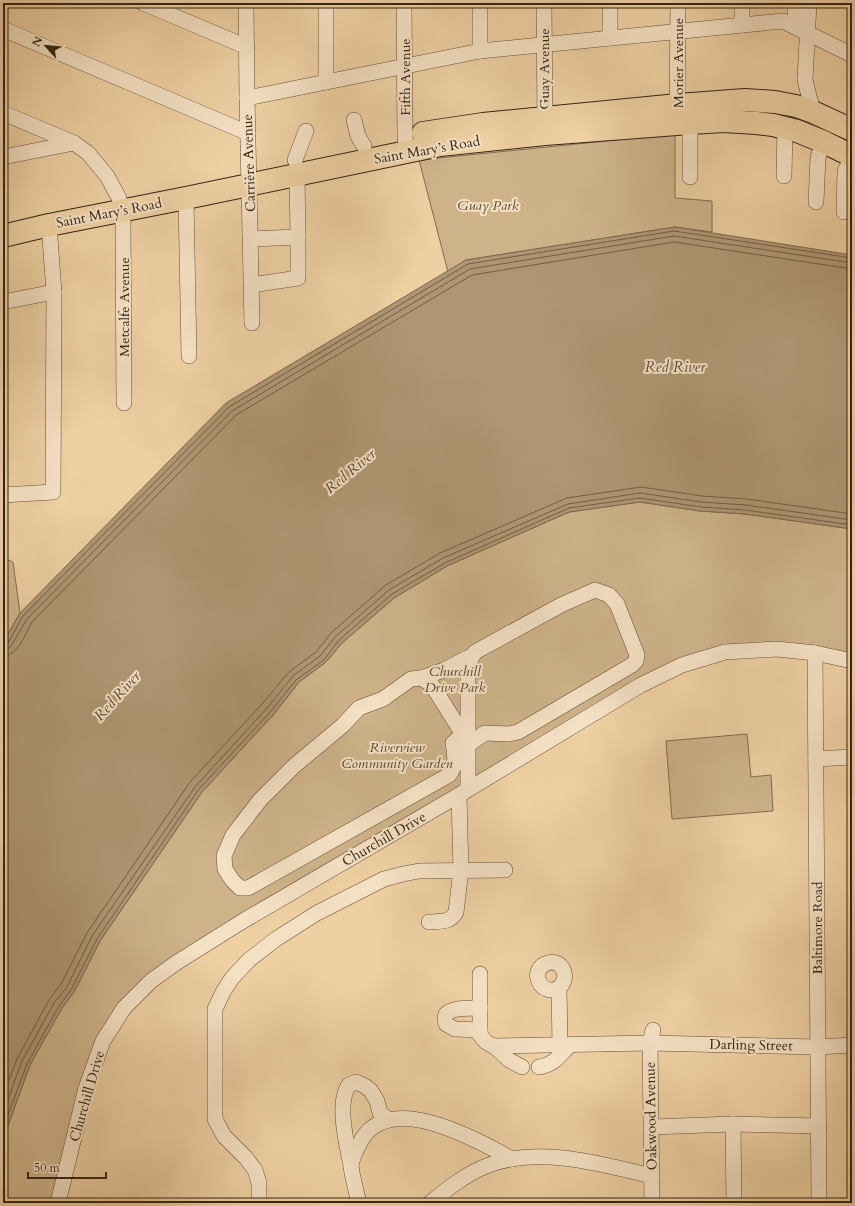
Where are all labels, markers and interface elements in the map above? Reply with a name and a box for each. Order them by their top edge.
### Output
street label: Morier Avenue [669,18,688,108]
north arrow [26,26,66,66]
street label: Guay Avenue [535,28,554,110]
text: N [29,34,47,49]
street label: Fifth Avenue [396,38,415,116]
street label: Carrière Avenue [238,114,260,212]
street label: Saint Mary’s Road [373,131,482,169]
street label: Saint Mary’s Road [55,193,164,233]
park label: Guay Park [457,196,519,215]
street label: Metcalfe Avenue [115,257,134,357]
water label: Red River [645,357,706,377]
water label: Red River [320,443,380,498]
park label: Churchill Drive Park [425,662,486,697]
water label: Red River [89,666,145,725]
park label: Riverview Community Garden [342,738,453,773]
street label: Churchill Drive [339,807,429,871]
street label: Baltimore Road [808,881,827,974]
street label: Darling Street [709,1035,793,1055]
street label: Churchill Drive [65,1048,109,1144]
street label: Oakwood Avenue [641,1062,661,1170]
scale bar [28,1154,106,1180]
text: 50 m [34,1160,61,1176]

